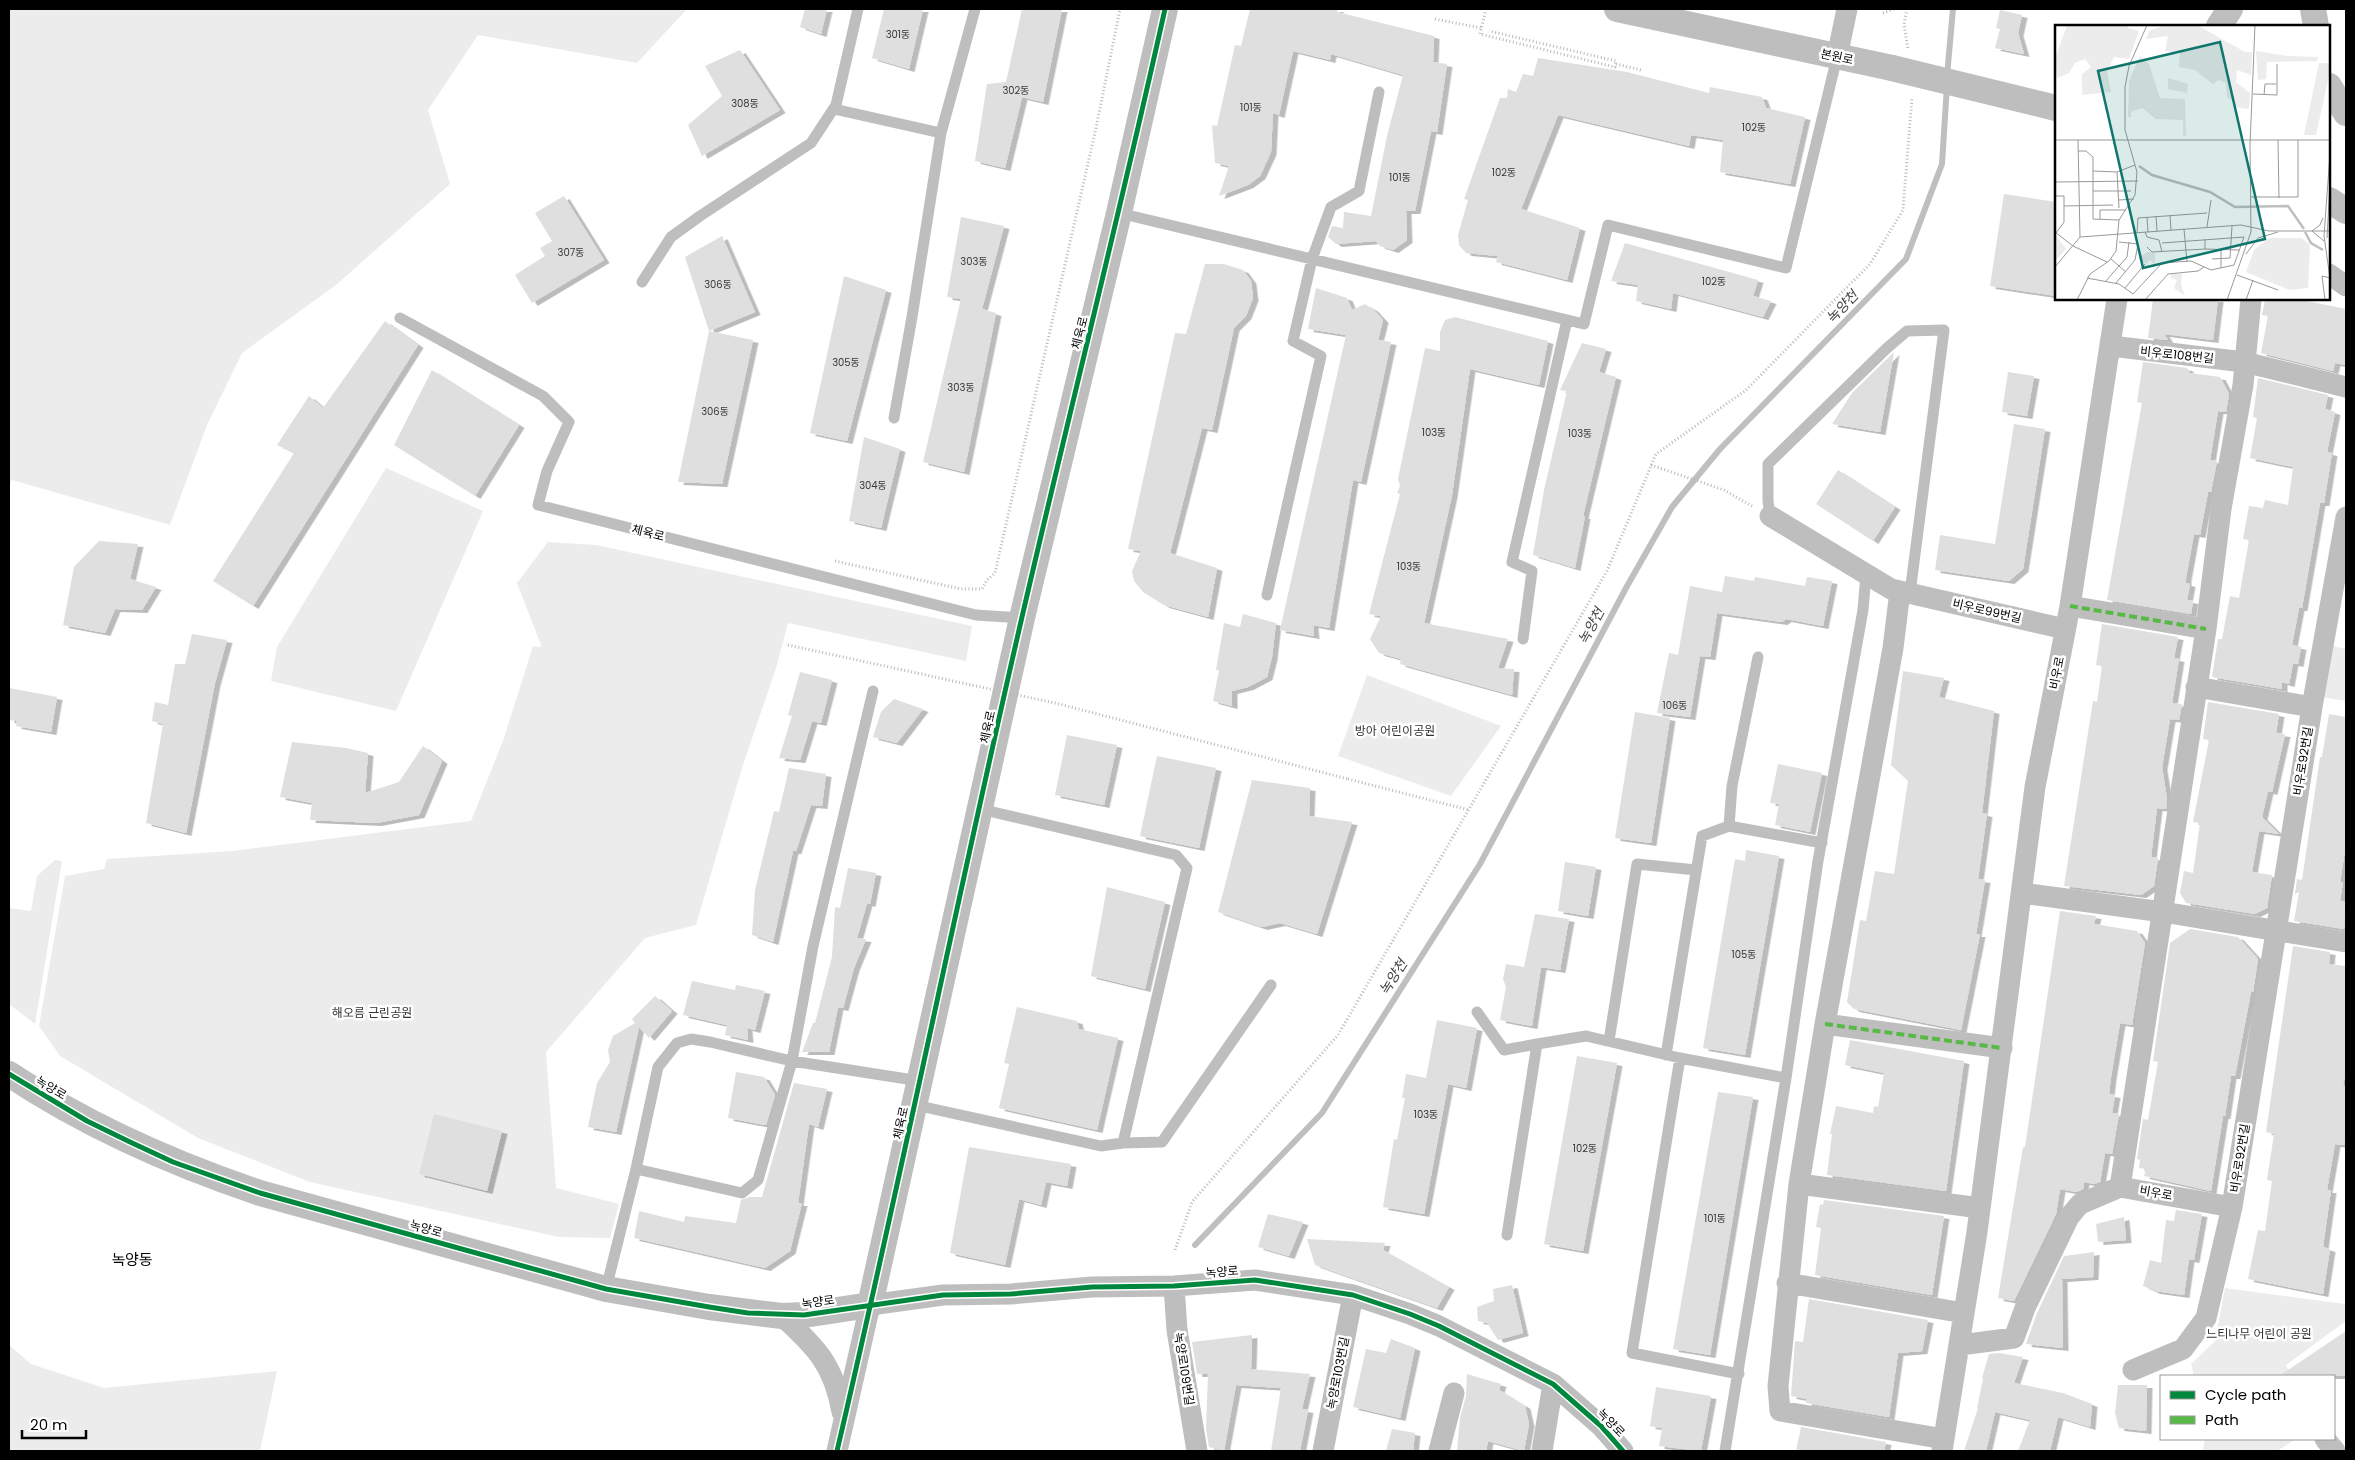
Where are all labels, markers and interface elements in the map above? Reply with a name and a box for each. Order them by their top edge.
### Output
inset map [2055,25,2330,300]
house number: 301동 [886,27,910,42]
street label: 본원로 [1819,45,1855,68]
house number: 302동 [1002,83,1030,98]
house number: 308동 [731,96,759,111]
house number: 101동 [1240,100,1262,115]
house number: 102동 [1742,120,1766,135]
house number: 102동 [1492,165,1516,180]
house number: 101동 [1389,170,1411,185]
house number: 307동 [558,245,584,260]
house number: 303동 [960,254,988,269]
house number: 102동 [1702,274,1726,289]
house number: 306동 [704,277,732,292]
water label: 녹양천 [1821,285,1863,328]
street label: 체육로 [1067,315,1092,351]
street label: 비우로108번길 [2139,342,2215,367]
house number: 305동 [832,355,860,370]
house number: 303동 [947,380,975,395]
house number: 306동 [701,404,729,419]
house number: 103동 [1422,425,1446,440]
house number: 103동 [1568,426,1592,441]
house number: 304동 [859,478,887,493]
street label: 체육로 [630,520,666,545]
house number: 103동 [1397,559,1421,574]
street label: 비우로99번길 [1951,594,2023,627]
water label: 녹양천 [1573,603,1609,648]
street label: 비우로 [2045,655,2068,691]
house number: 106동 [1662,698,1688,713]
street label: 체육로 [976,709,999,745]
park label: 방아 어린이공원 [1355,722,1435,739]
street label: 비우로92번길 [2289,725,2316,797]
house number: 105동 [1732,947,1756,962]
water label: 녹양천 [1374,954,1412,999]
park label: 해오름 근린공원 [332,1004,412,1021]
street label: 녹양로 [33,1072,70,1103]
street label: 체육로 [889,1105,912,1141]
house number: 103동 [1414,1107,1438,1122]
street label: 비우로92번길 [2226,1122,2253,1194]
house number: 102동 [1573,1141,1597,1156]
street label: 비우로 [2138,1181,2174,1204]
house number: 101동 [1704,1211,1726,1226]
street label: 녹양로 [408,1216,444,1241]
district label: 녹양동 [111,1249,153,1270]
street label: 녹양로 [1205,1262,1239,1281]
street label: 녹양로 [800,1291,836,1312]
park label: 느티나무 어린이 공원 [2206,1325,2312,1342]
street label: 녹양로109번길 [1170,1331,1199,1407]
street label: 녹양로103번길 [1322,1335,1353,1411]
legend [2160,1375,2335,1440]
text: Cycle path [2205,1384,2286,1405]
street label: 녹양로 [1594,1405,1629,1440]
scale bar [22,1408,86,1440]
text: Path [2205,1409,2239,1430]
text: 20 m [30,1414,68,1435]

